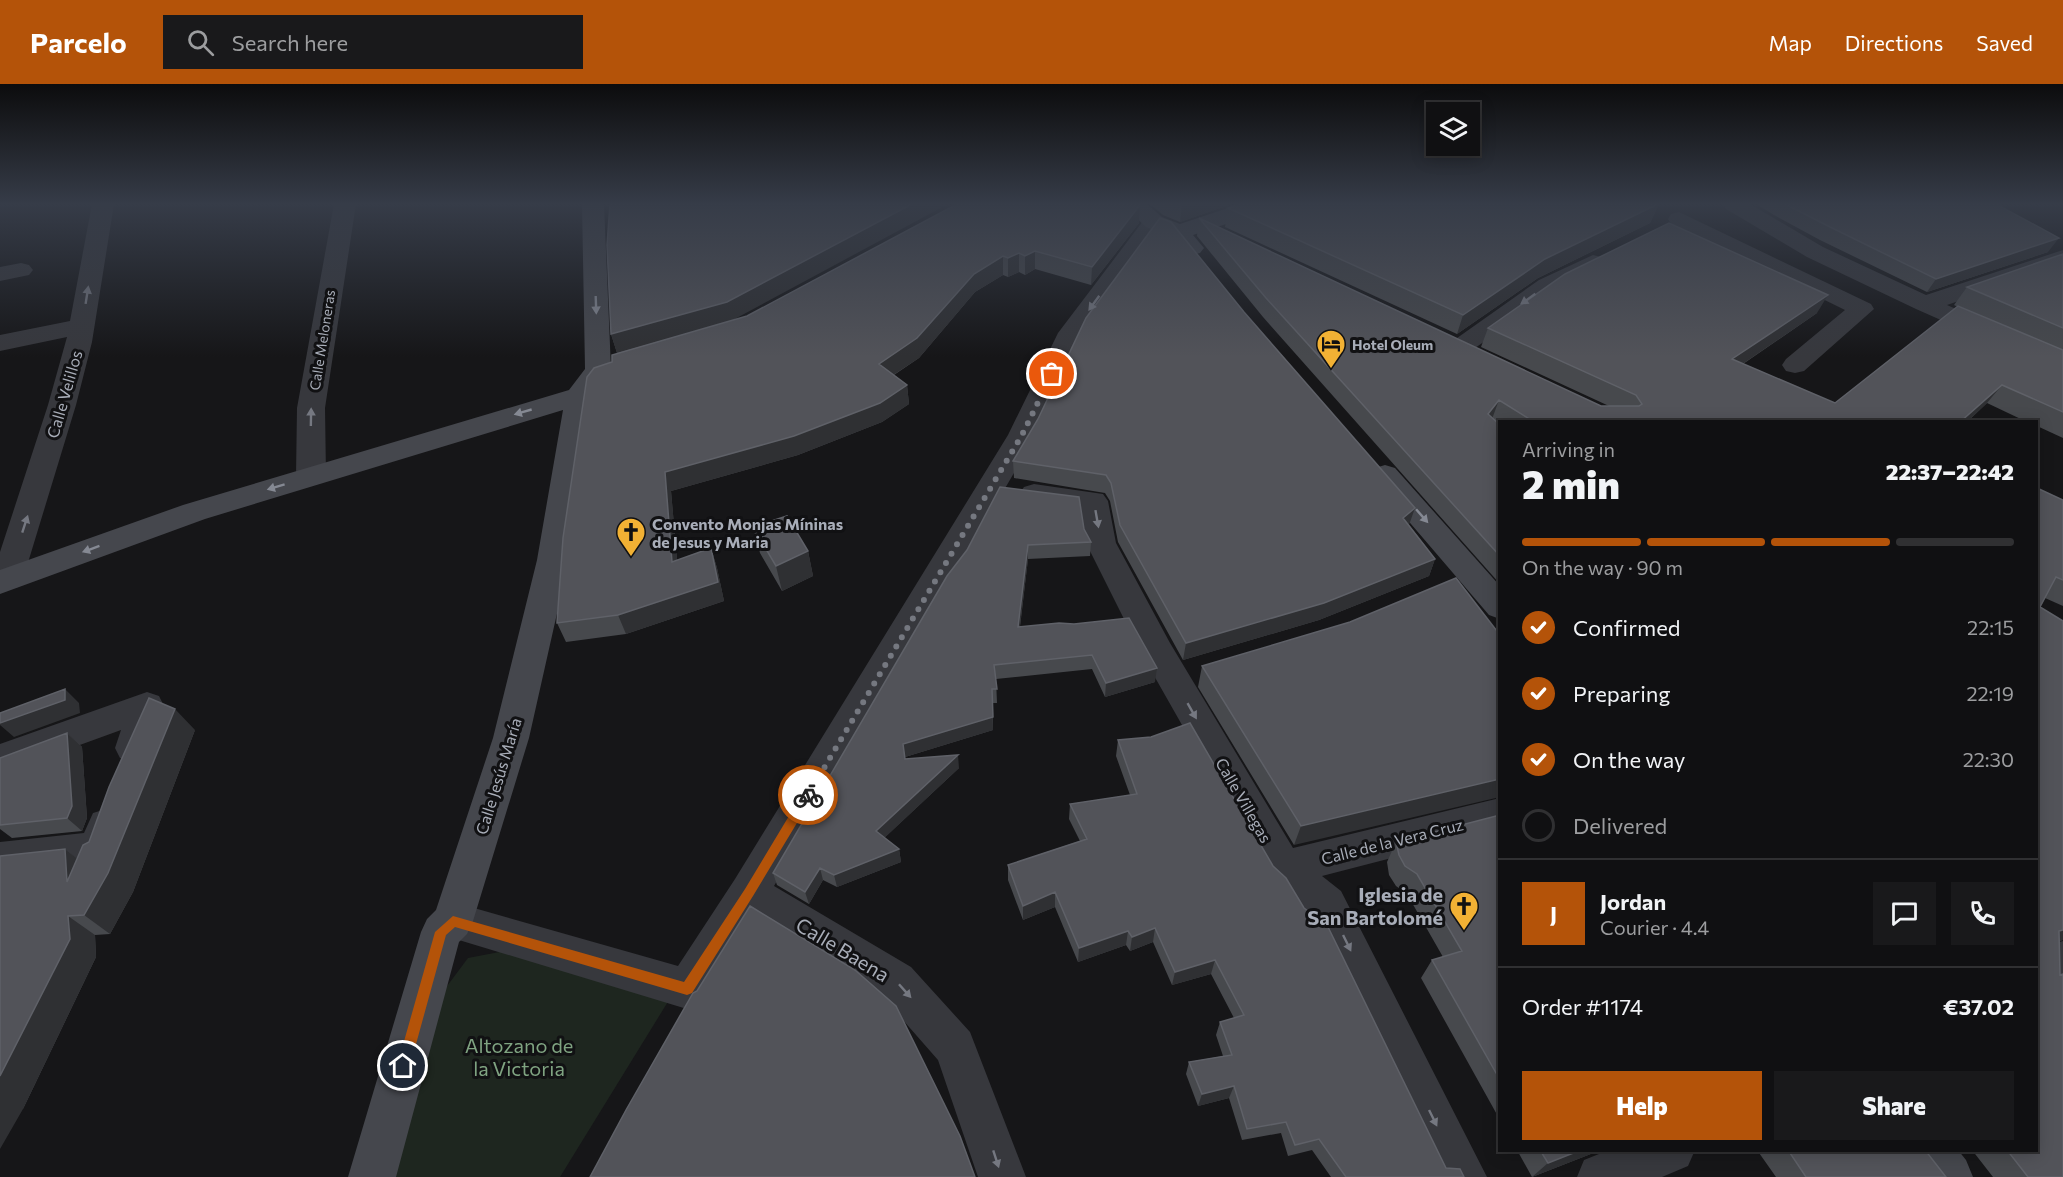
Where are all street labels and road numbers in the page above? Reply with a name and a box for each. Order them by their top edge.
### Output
street label: Calle Meloneras [306,289,338,391]
street label: Calle Velillos [42,348,86,440]
street label: Calle Jesús María [471,715,525,837]
street label: Calle Villegas [1212,754,1276,846]
street label: Calle de la Vera Cruz [1319,814,1465,868]
street label: Calle Baena [792,912,894,986]

